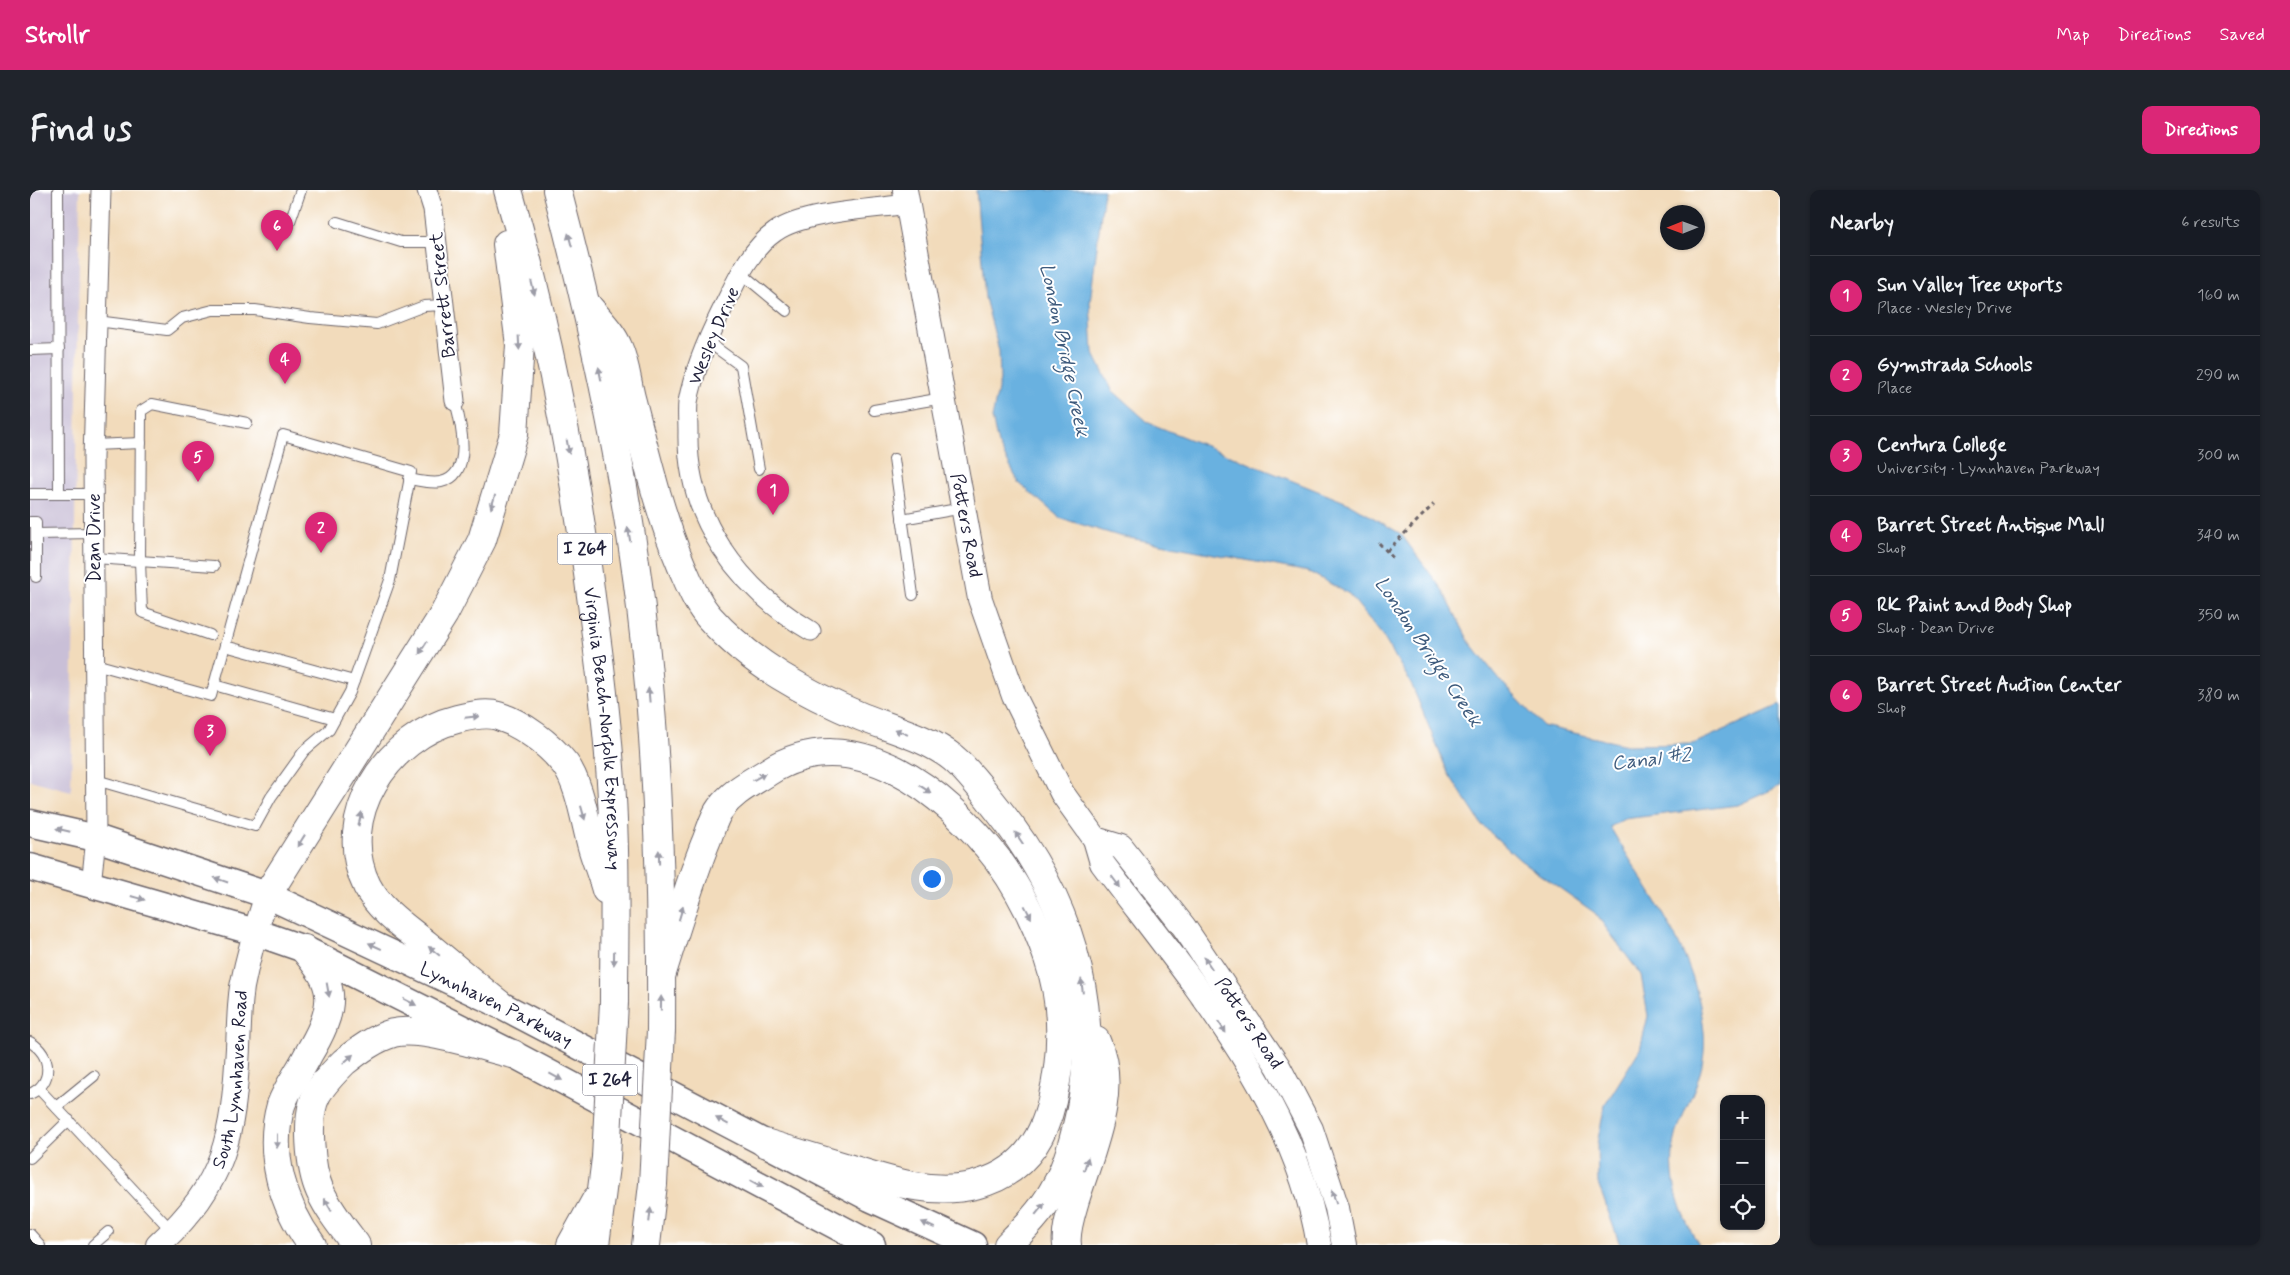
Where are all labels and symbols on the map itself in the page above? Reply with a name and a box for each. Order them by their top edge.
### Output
north arrow [1660,205,1705,250]
pin: 6 [261,210,293,251]
street label: Barrett Street [424,231,462,359]
one-way arrow [566,233,574,248]
water label: London Bridge Creek [1031,261,1096,440]
one-way arrow [530,281,538,296]
street label: Wesley Drive [682,283,747,389]
one-way arrow [515,335,523,351]
pin: 4 [269,343,301,384]
one-way arrow [596,366,604,382]
one-way arrow [565,439,573,455]
pin: 5 [182,441,214,482]
street label: Potters Road [945,471,988,580]
pin: 1 [757,474,789,515]
street label: Dean Drive [82,493,107,583]
one-way arrow [489,495,497,510]
pin: 2 [305,512,337,553]
one-way arrow [625,525,633,541]
road number: I 264 [558,534,612,564]
water label: London Bridge Creek [1366,572,1489,734]
street label: Virginia Beach-Norfolk Expressway [578,586,627,870]
one-way arrow [418,641,427,654]
one-way arrow [645,687,653,703]
one-way arrow [464,713,480,721]
pin: 3 [194,715,226,756]
one-way arrow [894,727,908,735]
water label: Canal #2 [1610,742,1694,778]
one-way arrow [753,772,766,781]
one-way arrow [918,784,932,794]
one-way arrow [580,806,588,821]
one-way arrow [356,812,364,827]
one-way arrow [55,826,71,834]
one-way arrow [1014,831,1024,845]
one-way arrow [296,834,306,847]
one-way arrow [655,849,663,865]
your location [919,866,945,892]
one-way arrow [213,875,228,883]
one-way arrow [1111,875,1122,888]
one-way arrow [130,895,145,903]
one-way arrow [678,905,686,920]
one-way arrow [1024,905,1032,920]
one-way arrow [368,942,382,950]
one-way arrow [428,945,441,956]
one-way arrow [610,951,618,967]
street label: Lynnhaven Parkway [416,956,577,1053]
one-way arrow [1203,956,1213,970]
street label: Potters Road [1209,972,1289,1074]
one-way arrow [1078,978,1086,994]
one-way arrow [324,983,332,999]
street label: South Lynnhaven Road [206,989,254,1172]
one-way arrow [657,995,665,1011]
one-way arrow [403,998,417,1006]
one-way arrow [1218,1021,1227,1034]
one-way arrow [342,1053,354,1065]
road number: I 264 [582,1064,638,1096]
one-way arrow [549,1072,563,1081]
one-way arrow [714,1117,729,1125]
one-way arrow [273,1133,281,1149]
one-way arrow [1083,1157,1091,1172]
one-way arrow [750,1180,764,1188]
one-way arrow [1330,1190,1337,1205]
one-way arrow [323,1199,332,1212]
one-way arrow [1035,1203,1046,1216]
one-way arrow [646,1206,654,1222]
one-way arrow [921,1220,936,1229]

